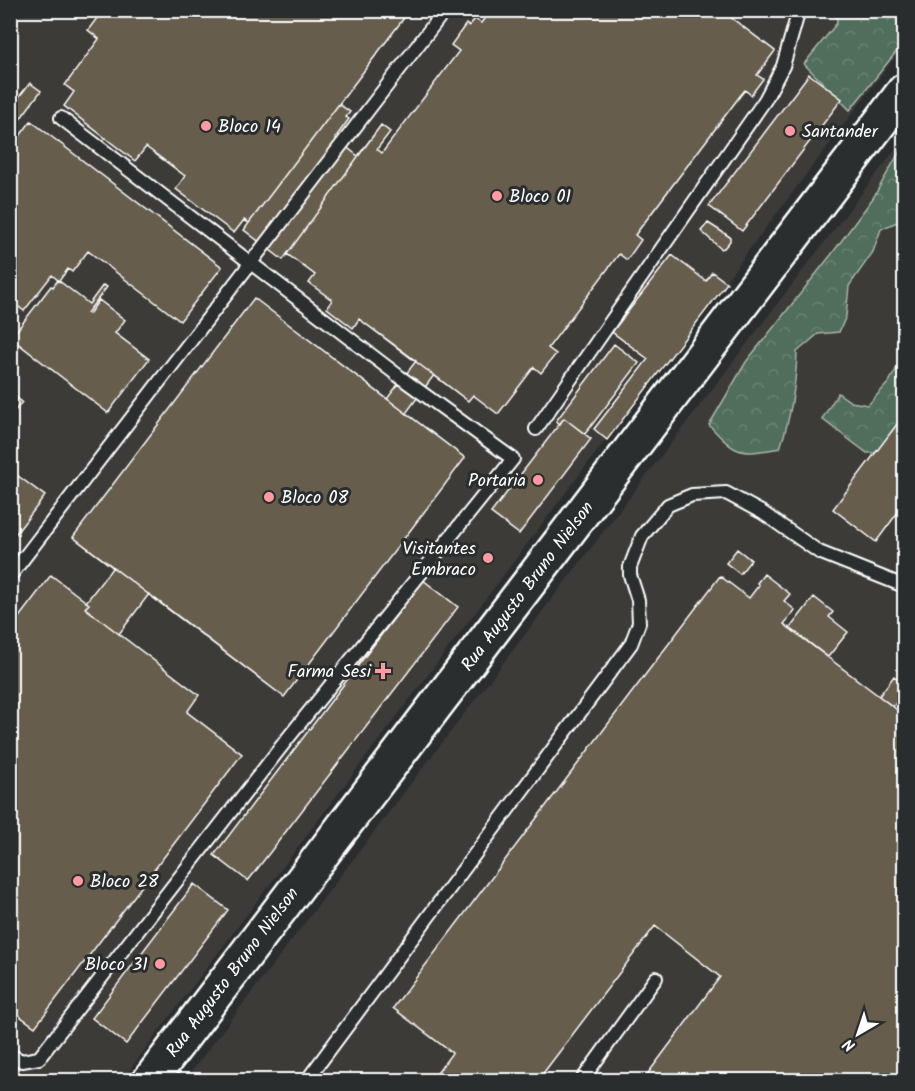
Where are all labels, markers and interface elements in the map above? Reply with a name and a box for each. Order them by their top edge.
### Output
place label: Bloco 14 [218,113,281,142]
place label: Santander [802,118,879,147]
marker: Bloco 14 [199,119,213,133]
marker: Santander [783,124,797,138]
place label: Bloco 01 [509,183,571,212]
marker: Bloco 01 [490,189,504,203]
place label: Portaria [468,467,526,496]
marker: Portaria [531,473,545,487]
place label: Bloco 08 [281,484,348,513]
marker: Bloco 08 [262,490,276,504]
street label: Rua Augusto Bruno Nielson [454,495,602,678]
place label: Visitantes Embraco [402,535,476,585]
marker: Visitantes Embraco [481,551,495,565]
place label: Farma Sesi [288,658,372,687]
marker: Farma Sesi [376,664,390,678]
place label: Bloco 28 [90,868,159,897]
marker: Bloco 28 [71,874,85,888]
street label: Rua Augusto Bruno Nielson [159,881,307,1064]
place label: Bloco 31 [85,951,148,980]
marker: Bloco 31 [153,957,167,971]
north arrow [828,1004,888,1064]
text: N [838,1032,861,1057]

